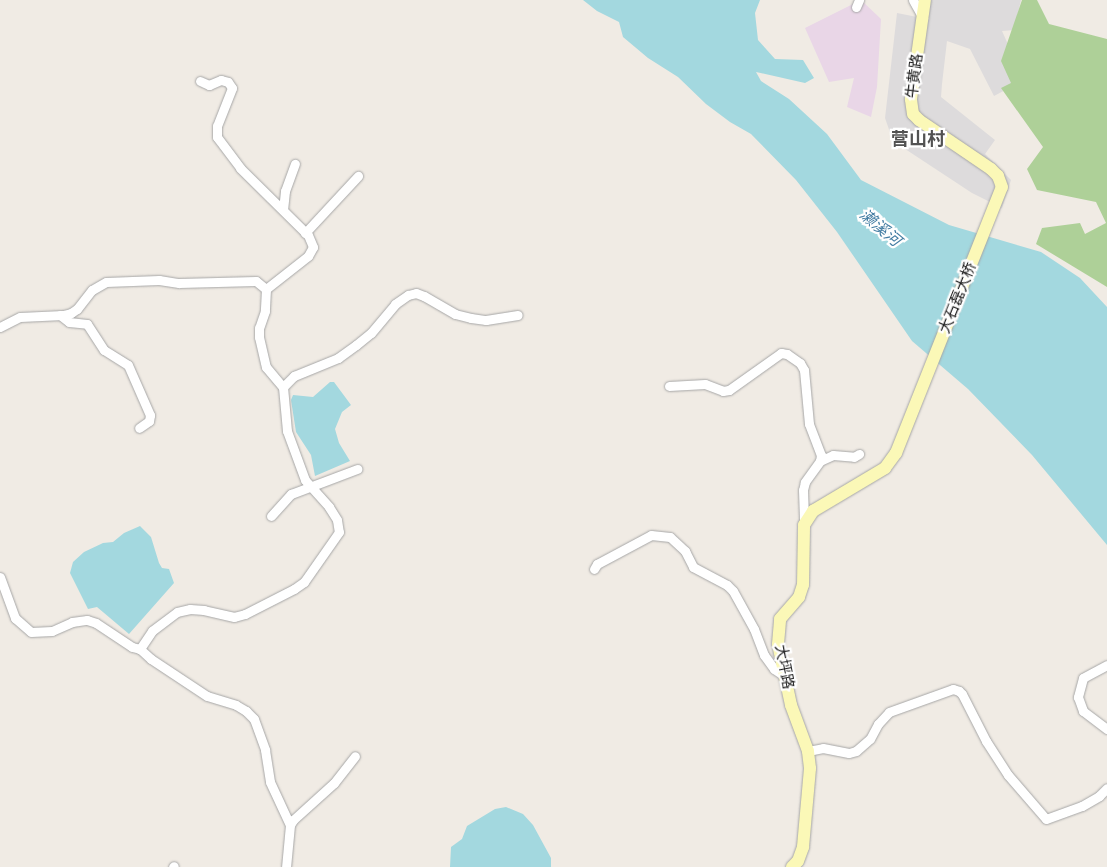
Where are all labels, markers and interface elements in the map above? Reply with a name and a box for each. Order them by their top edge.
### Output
street label: 牛黄路 [903,53,927,99]
district label: 营山村 [891,128,945,150]
water label: 濑溪河 [855,205,905,251]
street label: 大石磊大桥 [936,260,980,336]
street label: 大坪路 [771,643,797,691]

